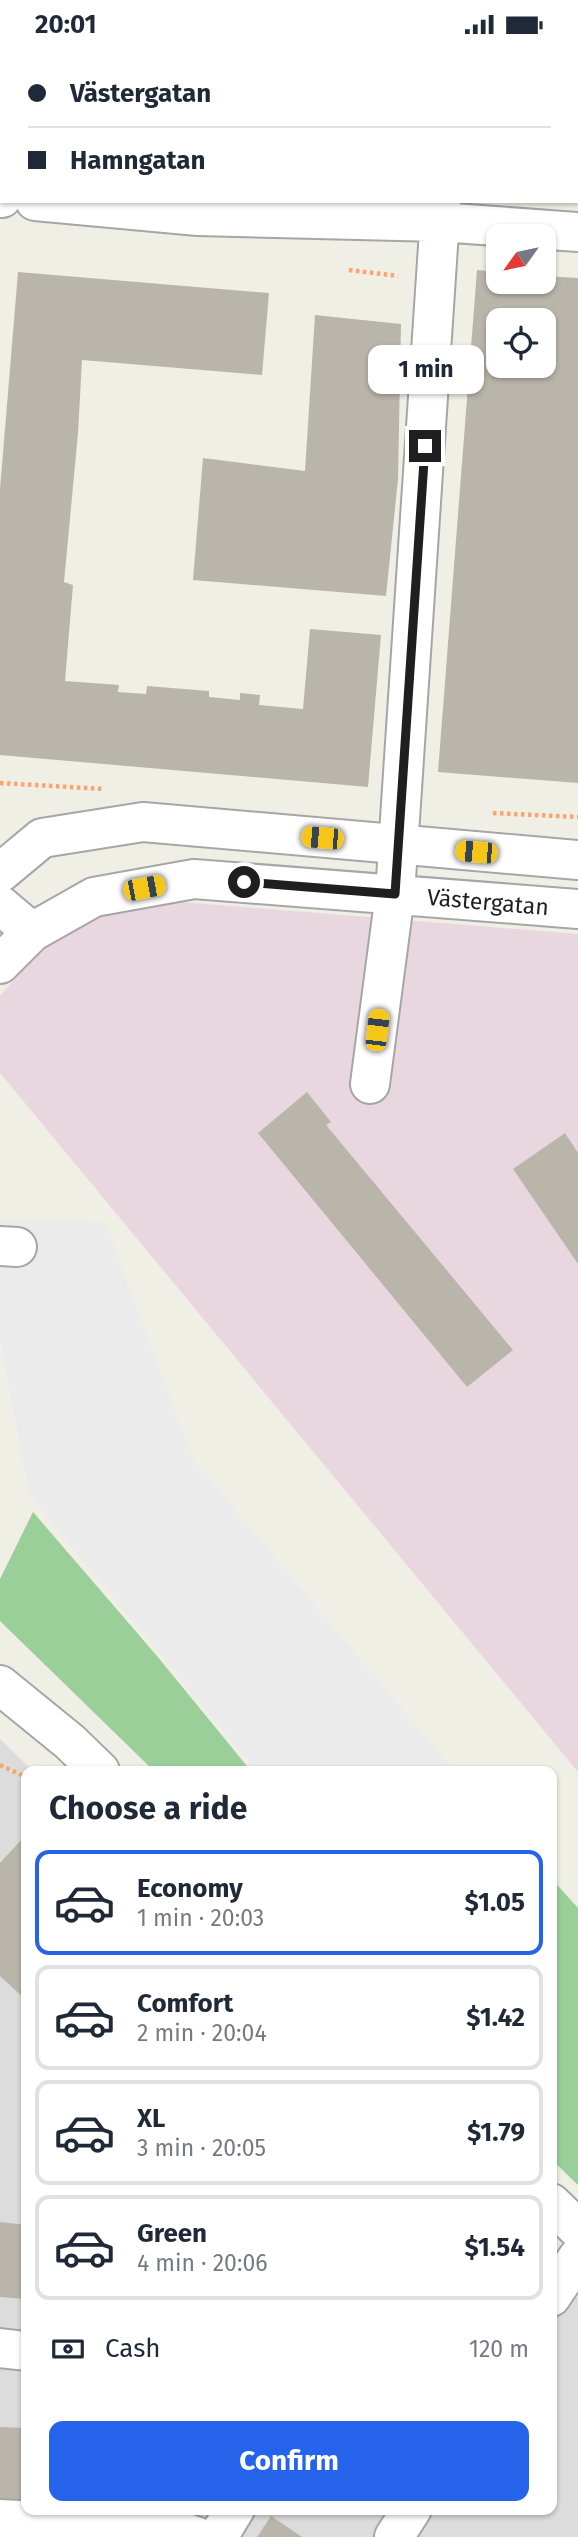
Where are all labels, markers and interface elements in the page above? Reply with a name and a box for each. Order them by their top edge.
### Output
text: 20:01 [35,9,97,40]
text: Västergatan [70,78,211,109]
text: Hamngatan [70,145,206,176]
north arrow [486,224,556,294]
map controls [486,224,556,378]
button: locate [486,308,556,378]
callout: 1 min [367,345,483,393]
text: 1 min [398,355,454,383]
route end [409,430,441,462]
car [301,826,344,850]
car [455,840,498,864]
route start [228,866,260,898]
car [122,874,167,902]
street label: Västergatan [426,883,550,921]
car [365,1008,390,1052]
text: Choose a ride [49,1789,247,1827]
icon: car [53,1871,116,1934]
text: Economy [137,1873,243,1904]
text: $1.05 [465,1887,525,1918]
text: 1 min · 20:03 [137,1904,264,1932]
icon: car [53,1986,116,2049]
text: Comfort [137,1988,233,2019]
text: $1.42 [466,2002,525,2033]
text: 2 min · 20:04 [137,2019,267,2047]
icon: car [53,2101,116,2164]
text: XL [137,2103,165,2134]
text: $1.79 [467,2117,525,2148]
text: 3 min · 20:05 [137,2134,266,2162]
icon: car [53,2216,116,2279]
text: Green [137,2218,207,2249]
text: $1.54 [464,2232,525,2263]
text: 4 min · 20:06 [137,2249,268,2277]
icon: cash [49,2330,87,2368]
text: Cash [105,2333,161,2364]
text: 120 m [469,2335,529,2363]
button: Confirm [49,2421,529,2501]

